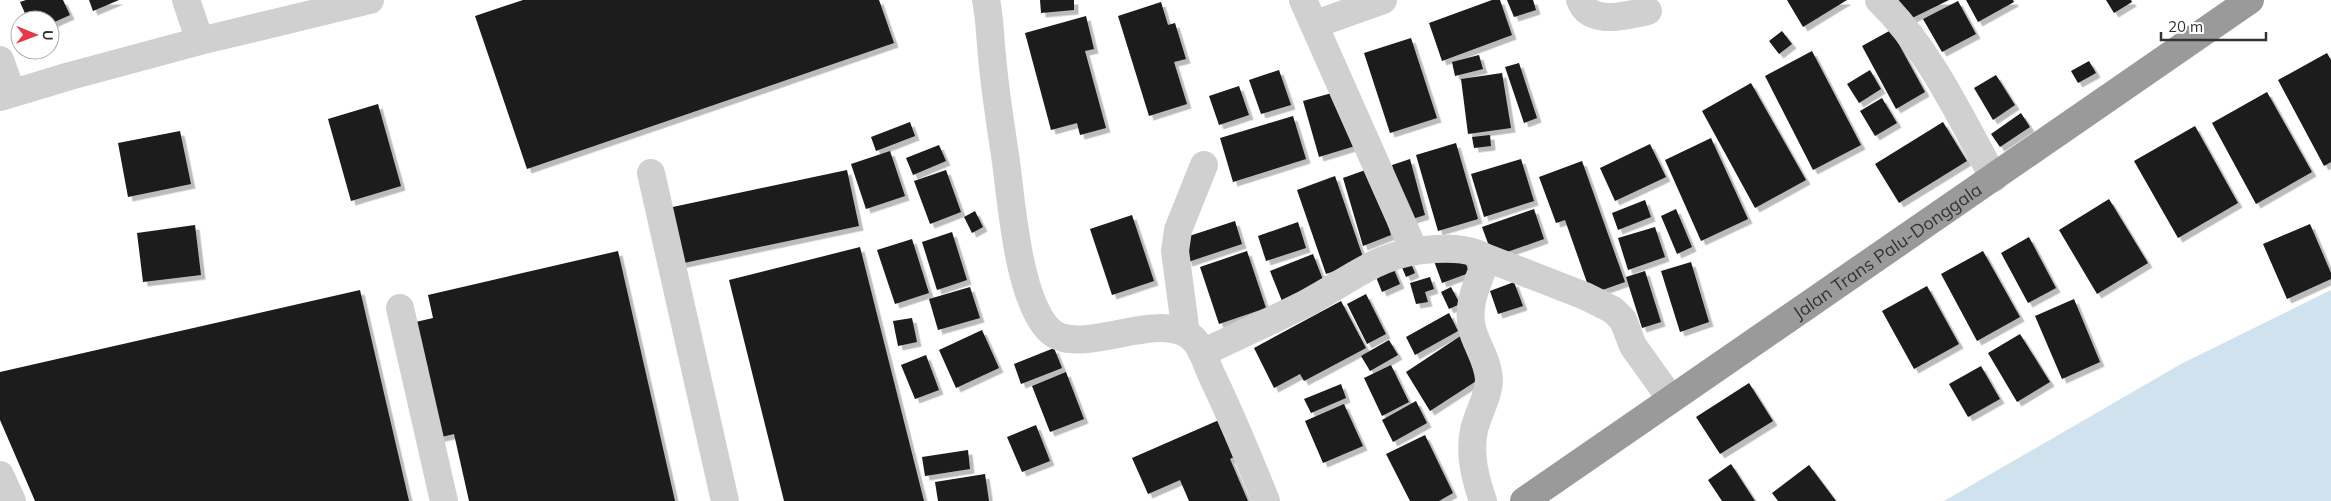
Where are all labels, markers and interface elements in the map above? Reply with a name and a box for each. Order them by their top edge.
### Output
north arrow [10,10,60,60]
scale bar [2161,10,2266,42]
text: 20 m [2168,17,2203,36]
text: U [39,30,57,41]
street label: Jalan Trans Palu-Donggala [1788,177,1986,324]

